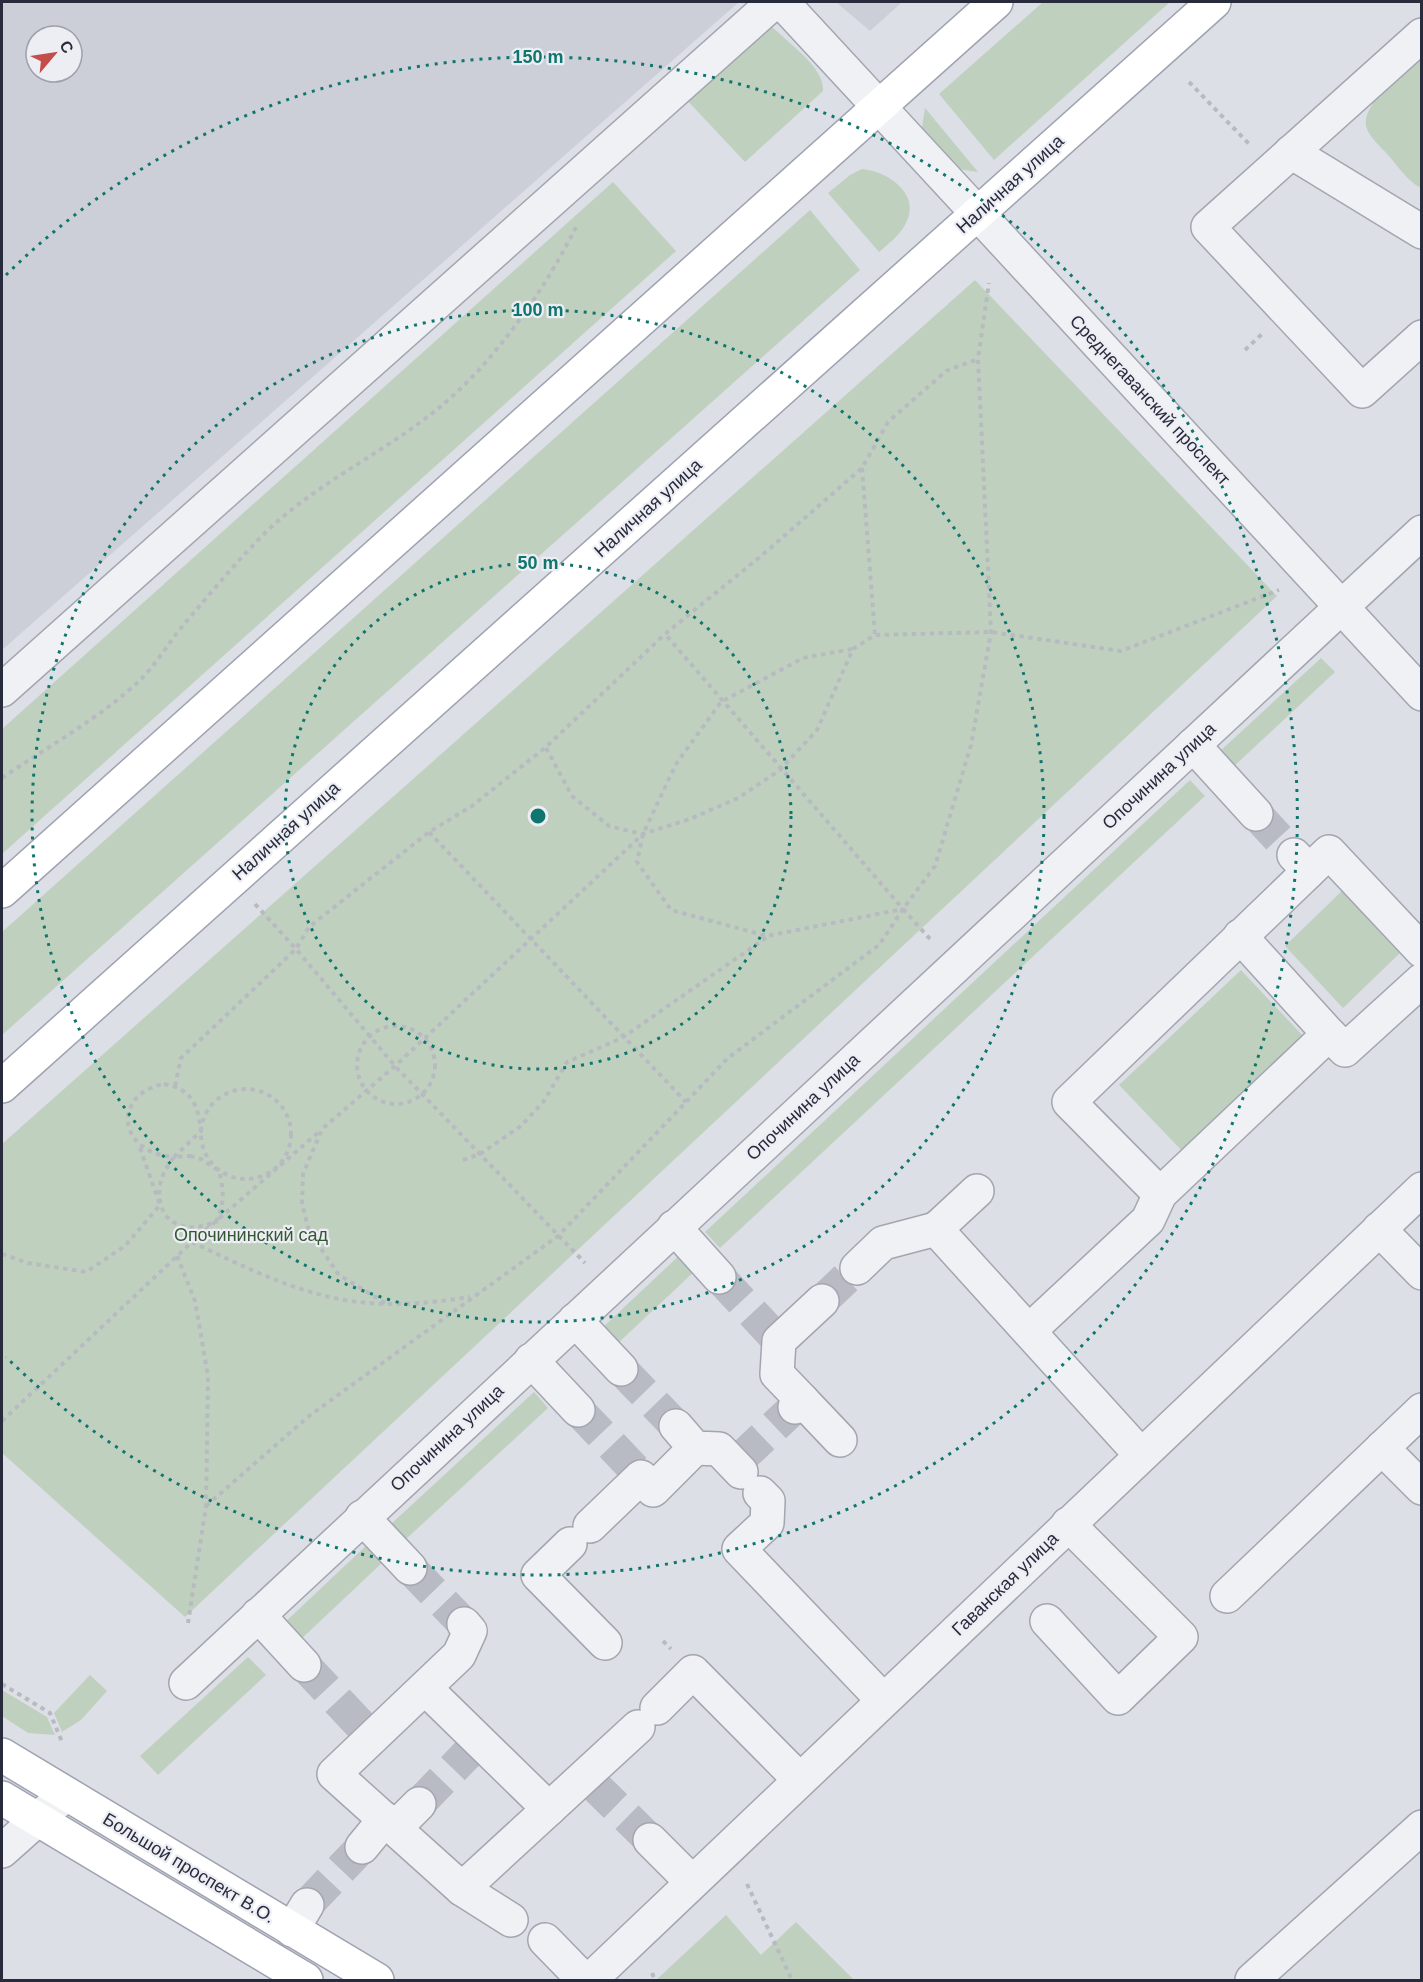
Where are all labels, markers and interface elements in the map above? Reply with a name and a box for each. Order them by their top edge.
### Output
north arrow [24,24,84,84]
text: С [56,38,77,57]
text: 150 m [512,47,564,67]
street label: Наличная улица [952,130,1068,237]
text: 100 m [512,300,564,320]
street label: Среднегаванский проспект [1066,311,1234,489]
street label: Наличная улица [590,454,706,561]
text: 50 m [517,553,559,573]
street label: Опочинина улица [1098,718,1220,834]
street label: Наличная улица [228,777,344,884]
centre of rings [528,806,548,826]
street label: Опочинина улица [742,1049,864,1165]
park label: Опочининский сад [174,1225,329,1245]
street label: Опочинина улица [386,1380,508,1496]
street label: Гаванская улица [948,1528,1063,1640]
street label: Большой проспект В.О. [100,1809,278,1927]

